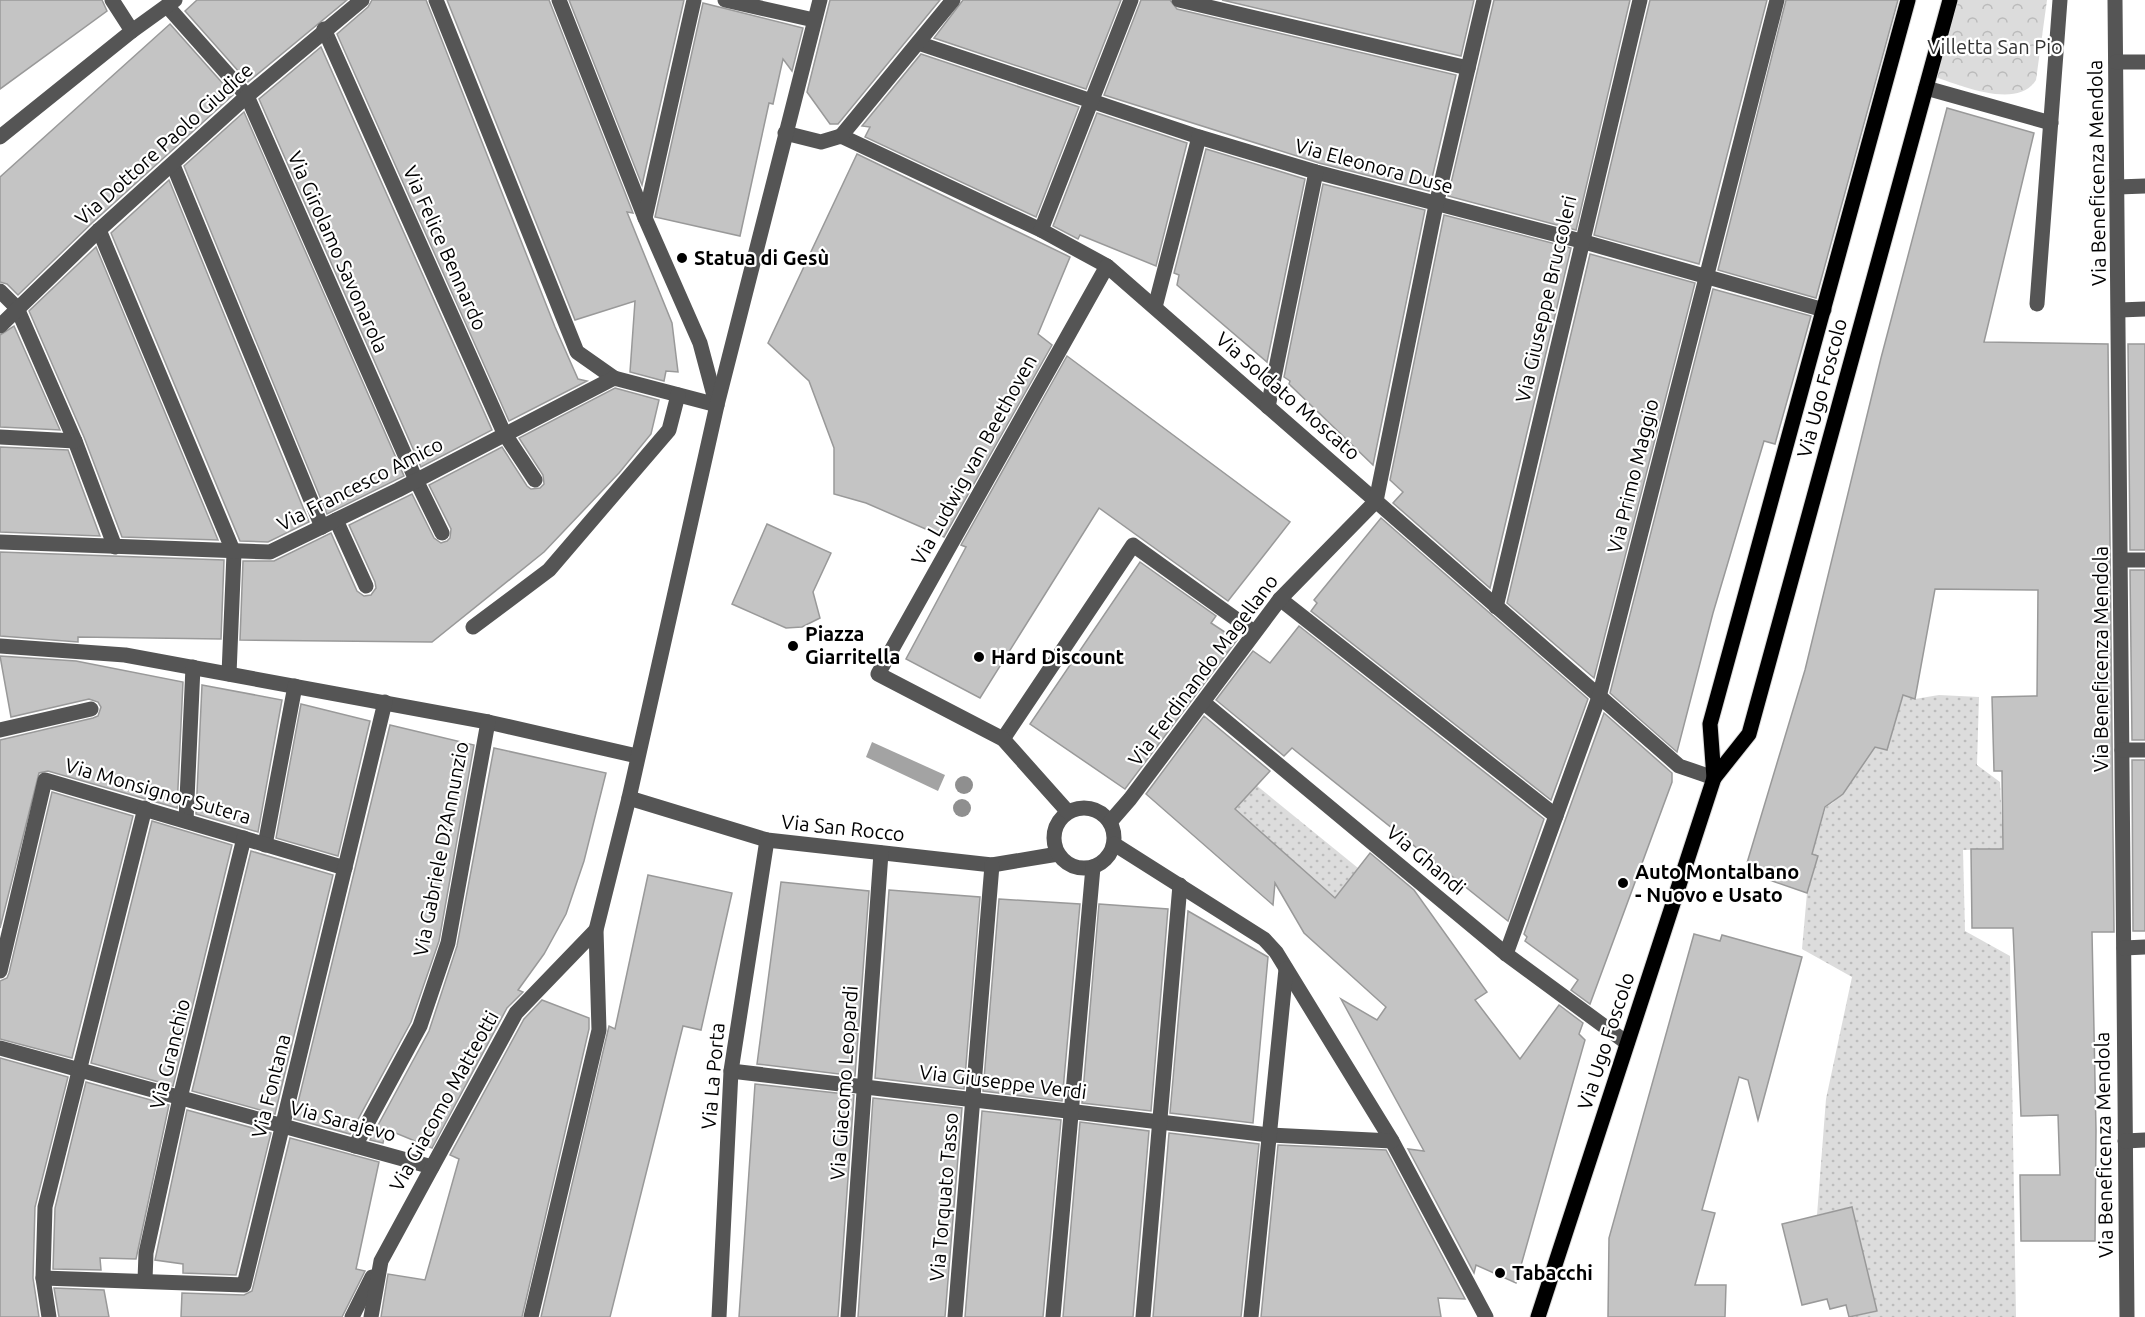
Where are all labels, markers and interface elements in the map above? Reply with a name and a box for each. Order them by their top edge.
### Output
park label: Villetta San Pio [1927,35,2063,58]
street label: Via Dottore Paolo Giudice [70,58,257,229]
street label: Via Beneficenza Mendola [2083,60,2110,286]
street label: Via Eleonora Duse [1292,133,1456,198]
street label: Via Girolamo Savonarola [284,147,393,356]
street label: Via Felice Bennardo [399,162,492,334]
street label: Via Giuseppe Bruccoleri [1510,193,1581,405]
place label: Statua di Gesù [694,246,829,269]
marker: Statua di Gesù [675,251,689,265]
street label: Via Ugo Foscolo [1792,316,1851,460]
street label: Via Soldato Moscato [1212,327,1365,464]
street label: Via Ludwig van Beethoven [906,351,1041,569]
street label: Via Primo Maggio [1602,396,1663,555]
street label: Via Francesco Amico [273,432,447,535]
street label: Via Beneficenza Mendola [2089,546,2112,772]
street label: Via Ferdinando Magellano [1123,569,1282,770]
place label: Piazza Giarritella [805,622,900,668]
marker: Piazza Giarritella [786,639,800,653]
place label: Hard Discount [991,645,1125,668]
marker: Hard Discount [972,650,986,664]
street label: Via Gabriele D?Annunzio [408,739,473,958]
street label: Via Monsignor Sutera [62,753,254,828]
street label: Via San Rocco [780,810,906,845]
street label: Via Ghandi [1382,820,1470,899]
place label: Auto Montalbano - Nuovo e Usato [1635,860,1799,906]
marker: Auto Montalbano - Nuovo e Usato [1616,876,1630,890]
street label: Via Ugo Foscolo [1572,969,1639,1113]
street label: Via Giacomo Leopardi [825,985,862,1181]
street label: Via Granchio [145,996,194,1111]
street label: Via Giacomo Matteotti [384,1007,503,1195]
street label: Via La Porta [696,1022,729,1130]
street label: Via Fontana [246,1031,295,1140]
street label: Via Beneficenza Mendola [2090,1032,2117,1258]
street label: Via Giuseppe Verdi [918,1060,1088,1103]
street label: Via Sarajevo [288,1095,399,1146]
street label: Via Torquato Tasso [925,1111,962,1282]
place label: Tabacchi [1512,1261,1593,1284]
marker: Tabacchi [1493,1266,1507,1280]

